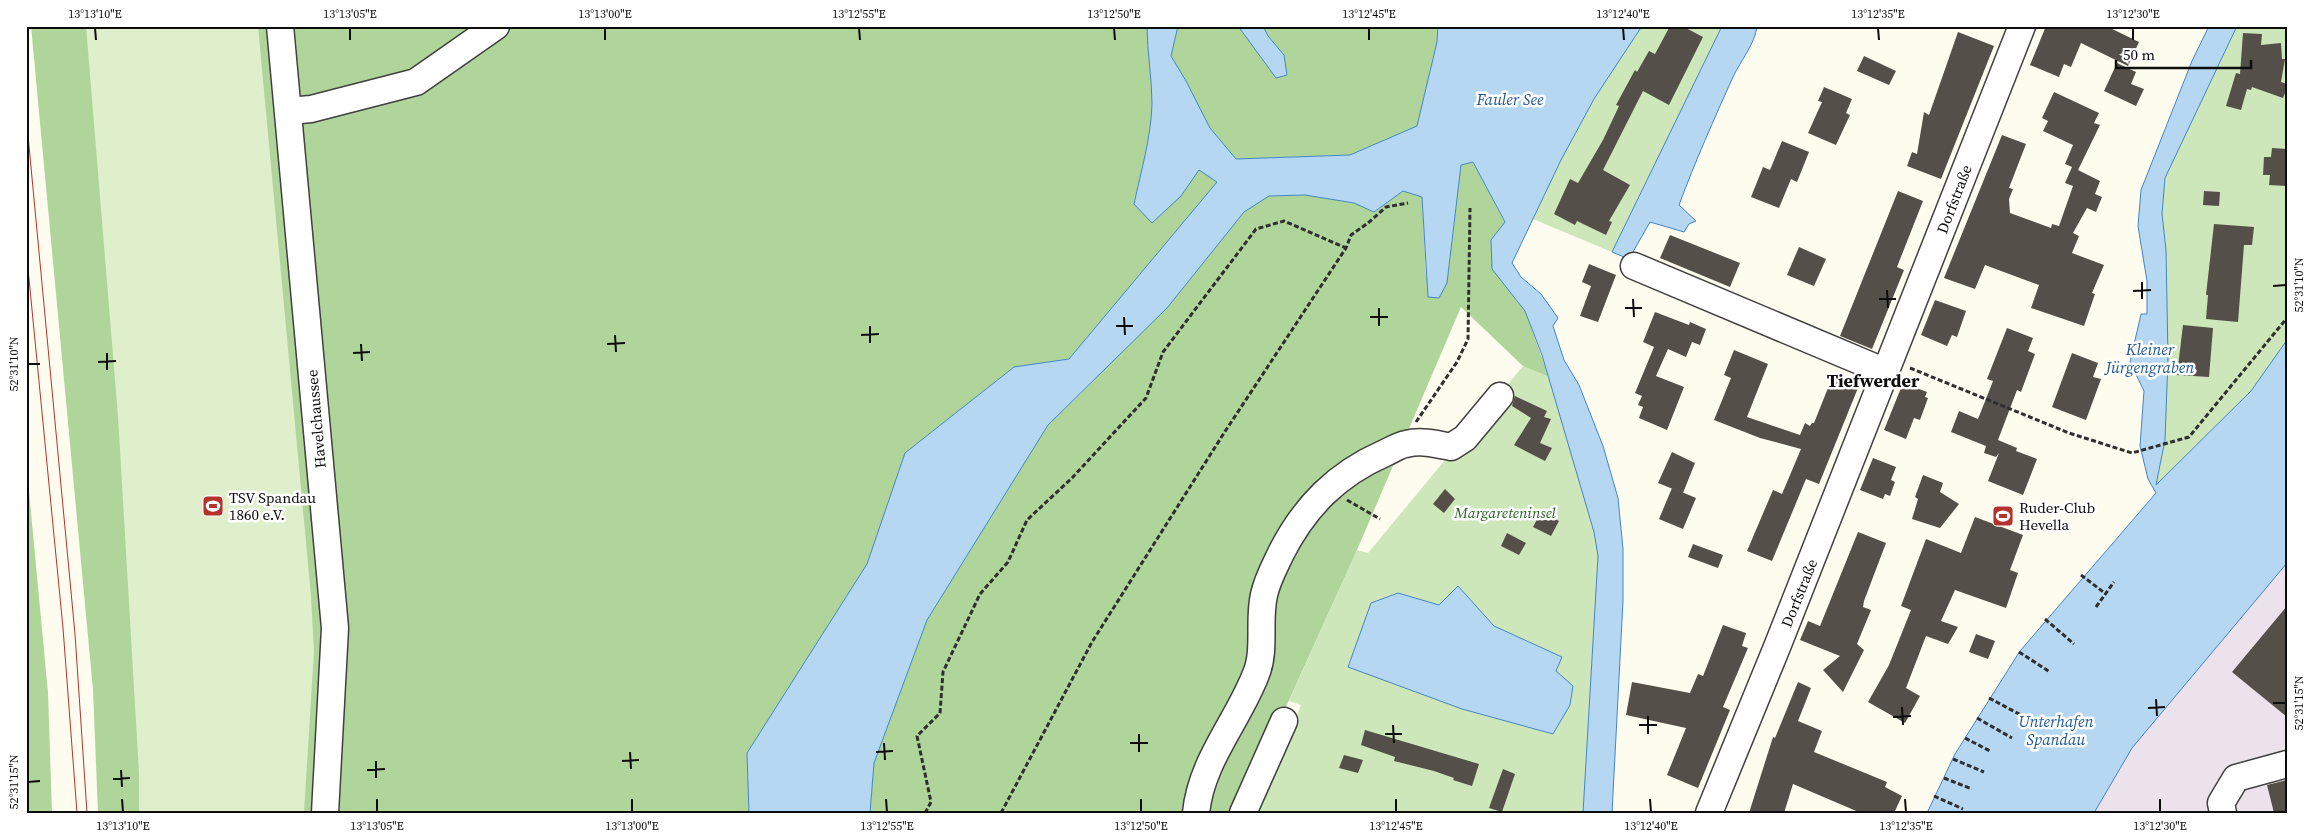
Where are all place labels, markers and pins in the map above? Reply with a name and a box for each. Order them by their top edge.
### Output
place label: TSV Spandau 1860 e.V. [229,487,316,525]
sports icon: TSV Spandau 1860 e.V. [201,494,225,518]
place label: Ruder-Club Hevella [2019,497,2095,535]
sports icon: Ruder-Club Hevella [1991,504,2015,528]

